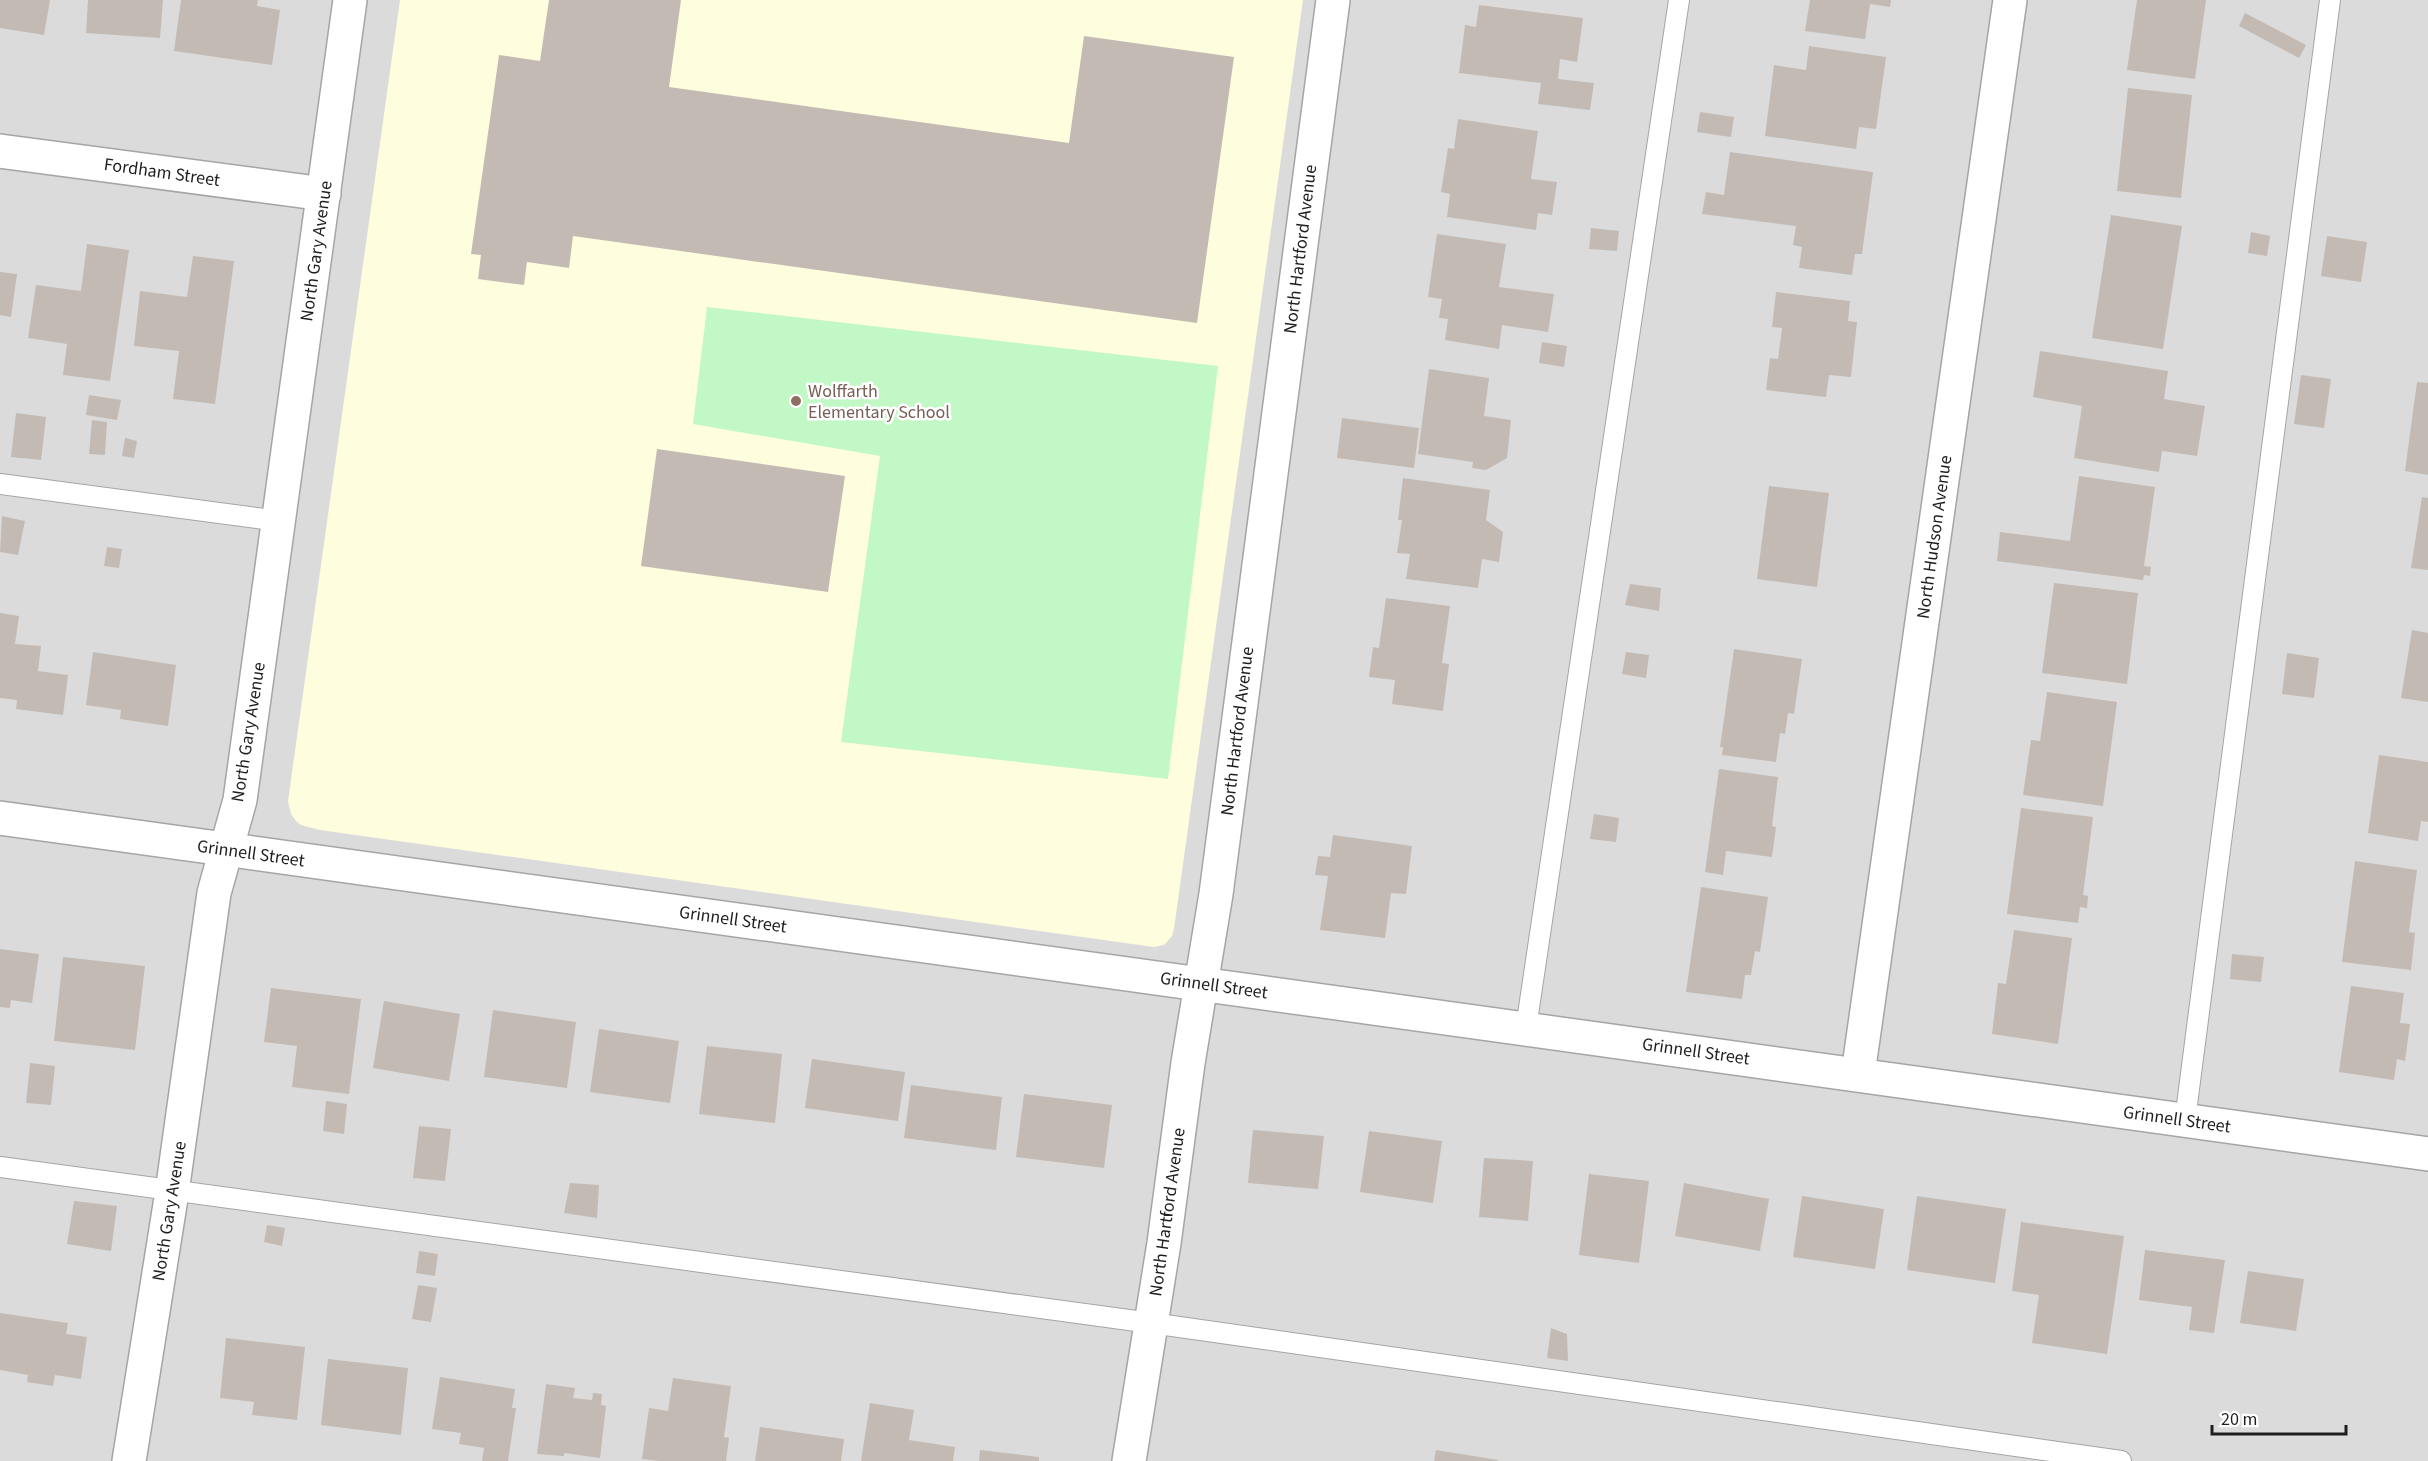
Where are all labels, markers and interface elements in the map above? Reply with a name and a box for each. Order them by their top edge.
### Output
street label: Fordham Street [102,152,222,193]
street label: North Hartford Avenue [1278,163,1323,335]
street label: North Gary Avenue [294,179,339,323]
place label: Wolffarth Elementary School [808,379,950,425]
marker: Wolffarth Elementary School [789,394,803,408]
street label: North Hudson Avenue [1911,454,1958,620]
street label: North Hartford Avenue [1215,645,1260,817]
street label: North Gary Avenue [225,660,272,804]
street label: Grinnell Street [196,834,306,873]
street label: Grinnell Street [678,900,788,939]
street label: Grinnell Street [1159,966,1269,1005]
street label: Grinnell Street [1641,1032,1751,1071]
street label: Grinnell Street [2122,1100,2232,1139]
street label: North Hartford Avenue [1143,1126,1192,1298]
street label: North Gary Avenue [146,1139,193,1283]
scale bar [2212,1398,2346,1436]
text: 20 m [2221,1407,2257,1432]

